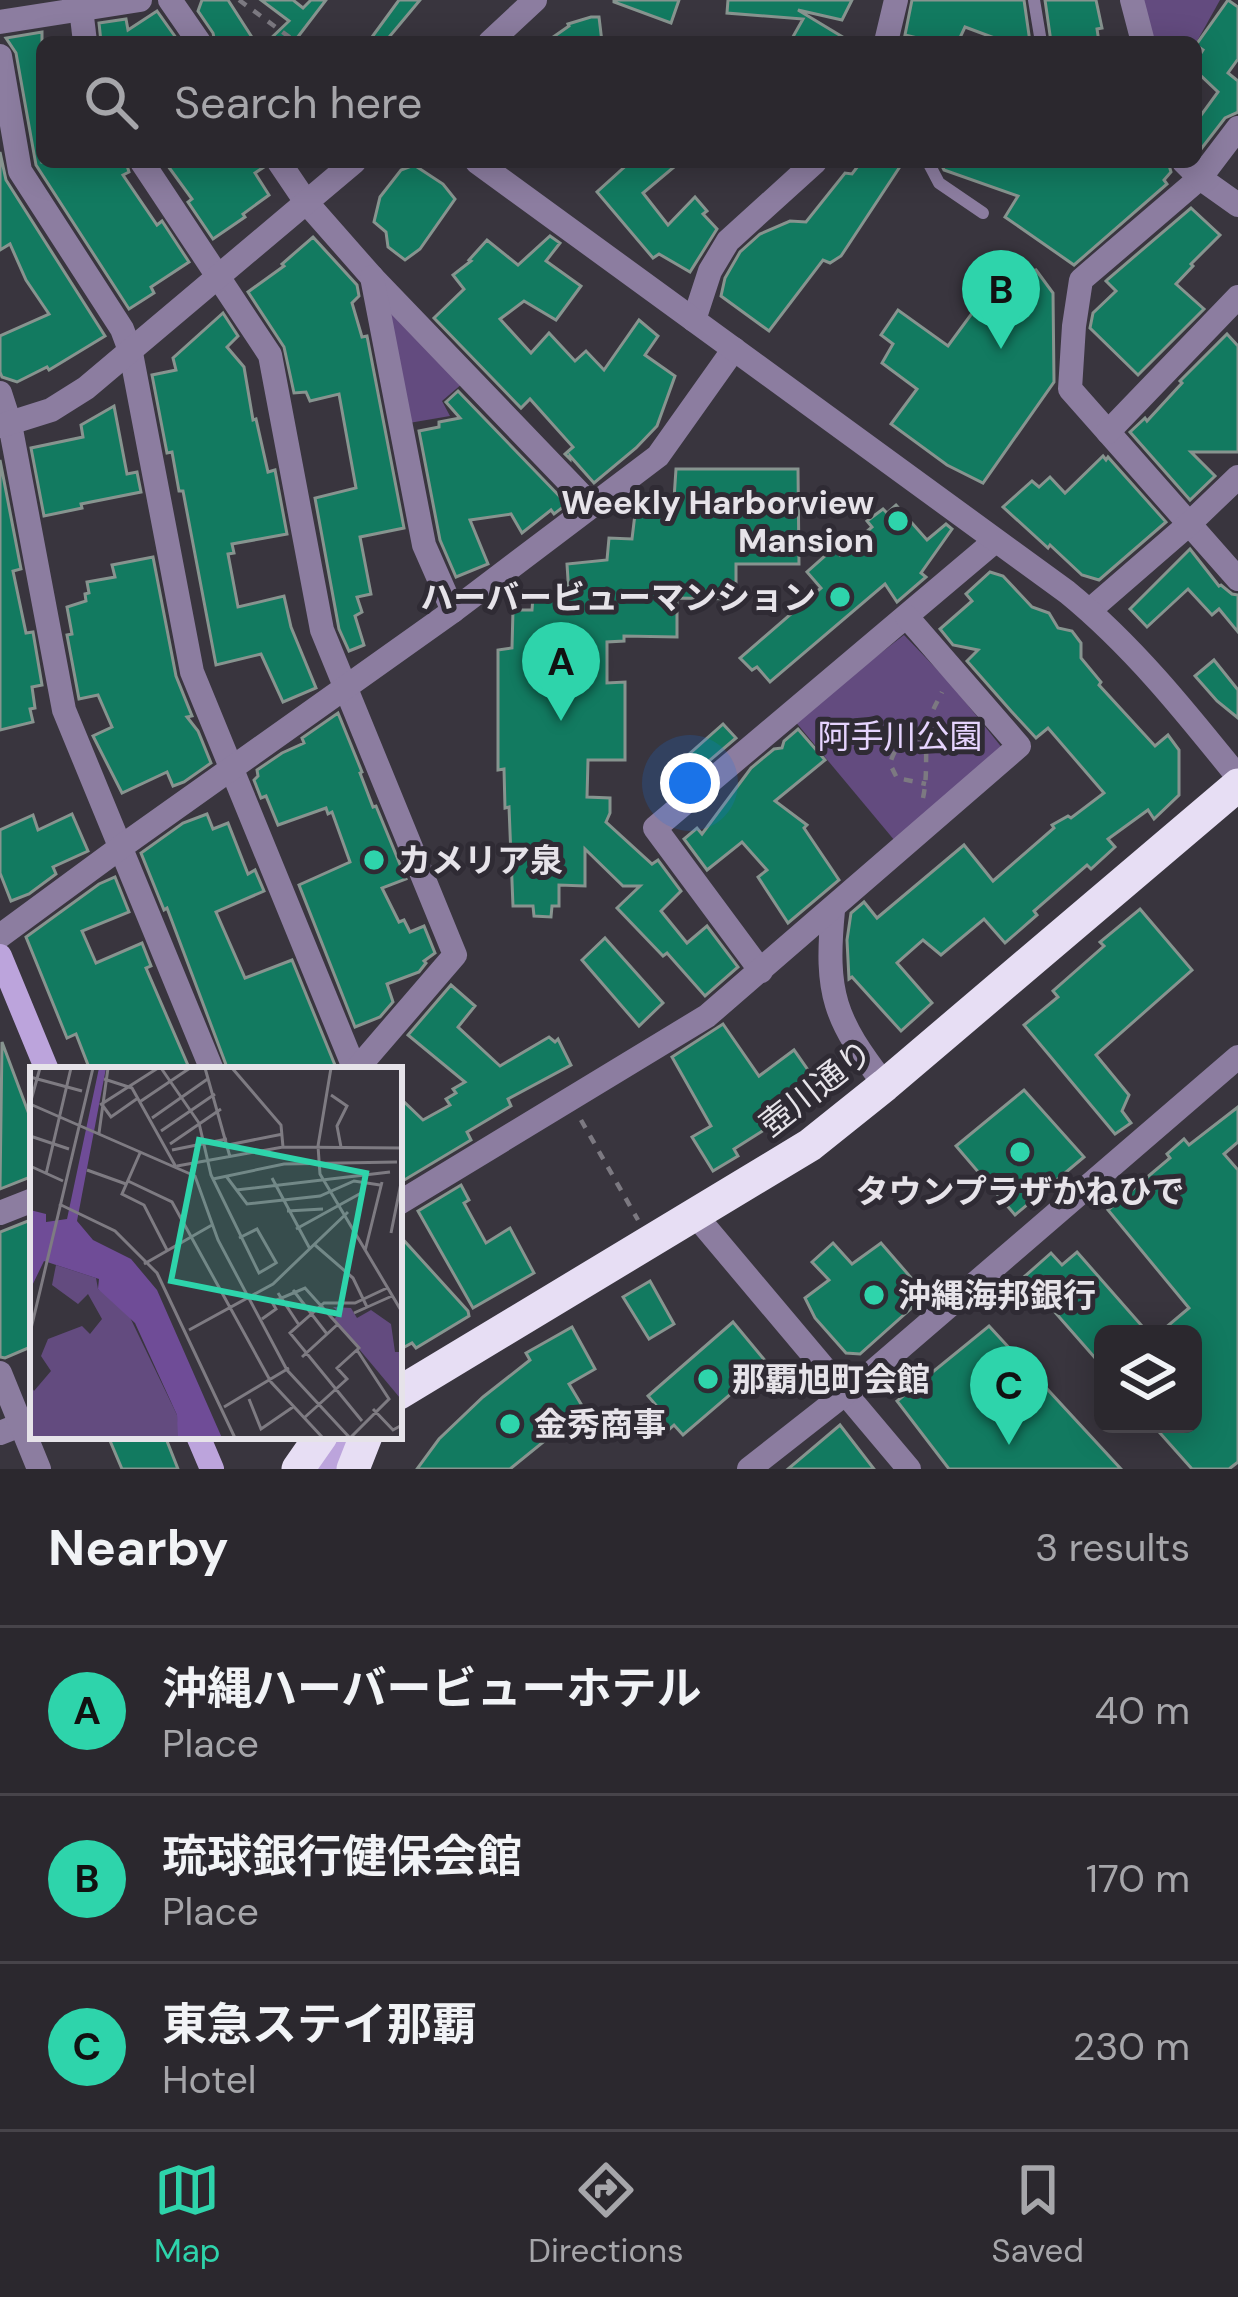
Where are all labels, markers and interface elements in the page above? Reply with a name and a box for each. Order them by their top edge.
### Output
search box [36,36,1202,168]
icon: search [78,69,144,135]
text: Search here [174,73,422,132]
pin: B [962,250,1040,349]
place label: Weekly Harborview Mansion [561,481,874,562]
marker: Weekly Harborview Mansion [885,508,911,534]
place label: ハーバービューマンション [420,576,816,619]
marker: ハーバービューマンション [827,584,853,610]
pin: A [522,622,600,721]
park label: 阿手川公園 [818,715,983,758]
your location [660,753,720,813]
place label: カメリア泉 [398,839,563,882]
marker: カメリア泉 [361,847,387,873]
street label: 壺川通り [751,1030,881,1146]
inset map [30,1067,402,1439]
marker: タウンプラザかねひで [1007,1139,1033,1165]
place label: タウンプラザかねひで [855,1170,1185,1213]
place label: 沖縄海邦銀行 [898,1274,1096,1317]
marker: 沖縄海邦銀行 [861,1282,887,1308]
map controls [1094,1325,1202,1433]
button: layers [1094,1325,1202,1433]
pin: C [970,1346,1048,1445]
place label: 那覇旭町会館 [732,1358,930,1401]
marker: 那覇旭町会館 [695,1366,721,1392]
place label: 金秀商事 [534,1403,666,1446]
marker: 金秀商事 [497,1411,523,1437]
text: Nearby [48,1514,229,1581]
text: 3 results [1035,1522,1190,1573]
text: 沖縄ハーバービューホテル [162,1659,702,1718]
text: A [73,1685,101,1736]
text: 40 m [1095,1685,1190,1736]
text: Place [162,1718,259,1769]
text: 琉球銀行健保会館 [162,1827,522,1886]
text: B [75,1853,99,1904]
text: 170 m [1086,1853,1190,1904]
text: Place [162,1886,259,1937]
text: 東急ステイ那覇 [162,1995,477,2054]
text: C [73,2021,101,2072]
text: 230 m [1073,2021,1190,2072]
text: Hotel [162,2054,257,2105]
tab: Map [154,2157,220,2272]
tab: Directions [528,2157,684,2272]
tab: Saved [992,2157,1084,2272]

